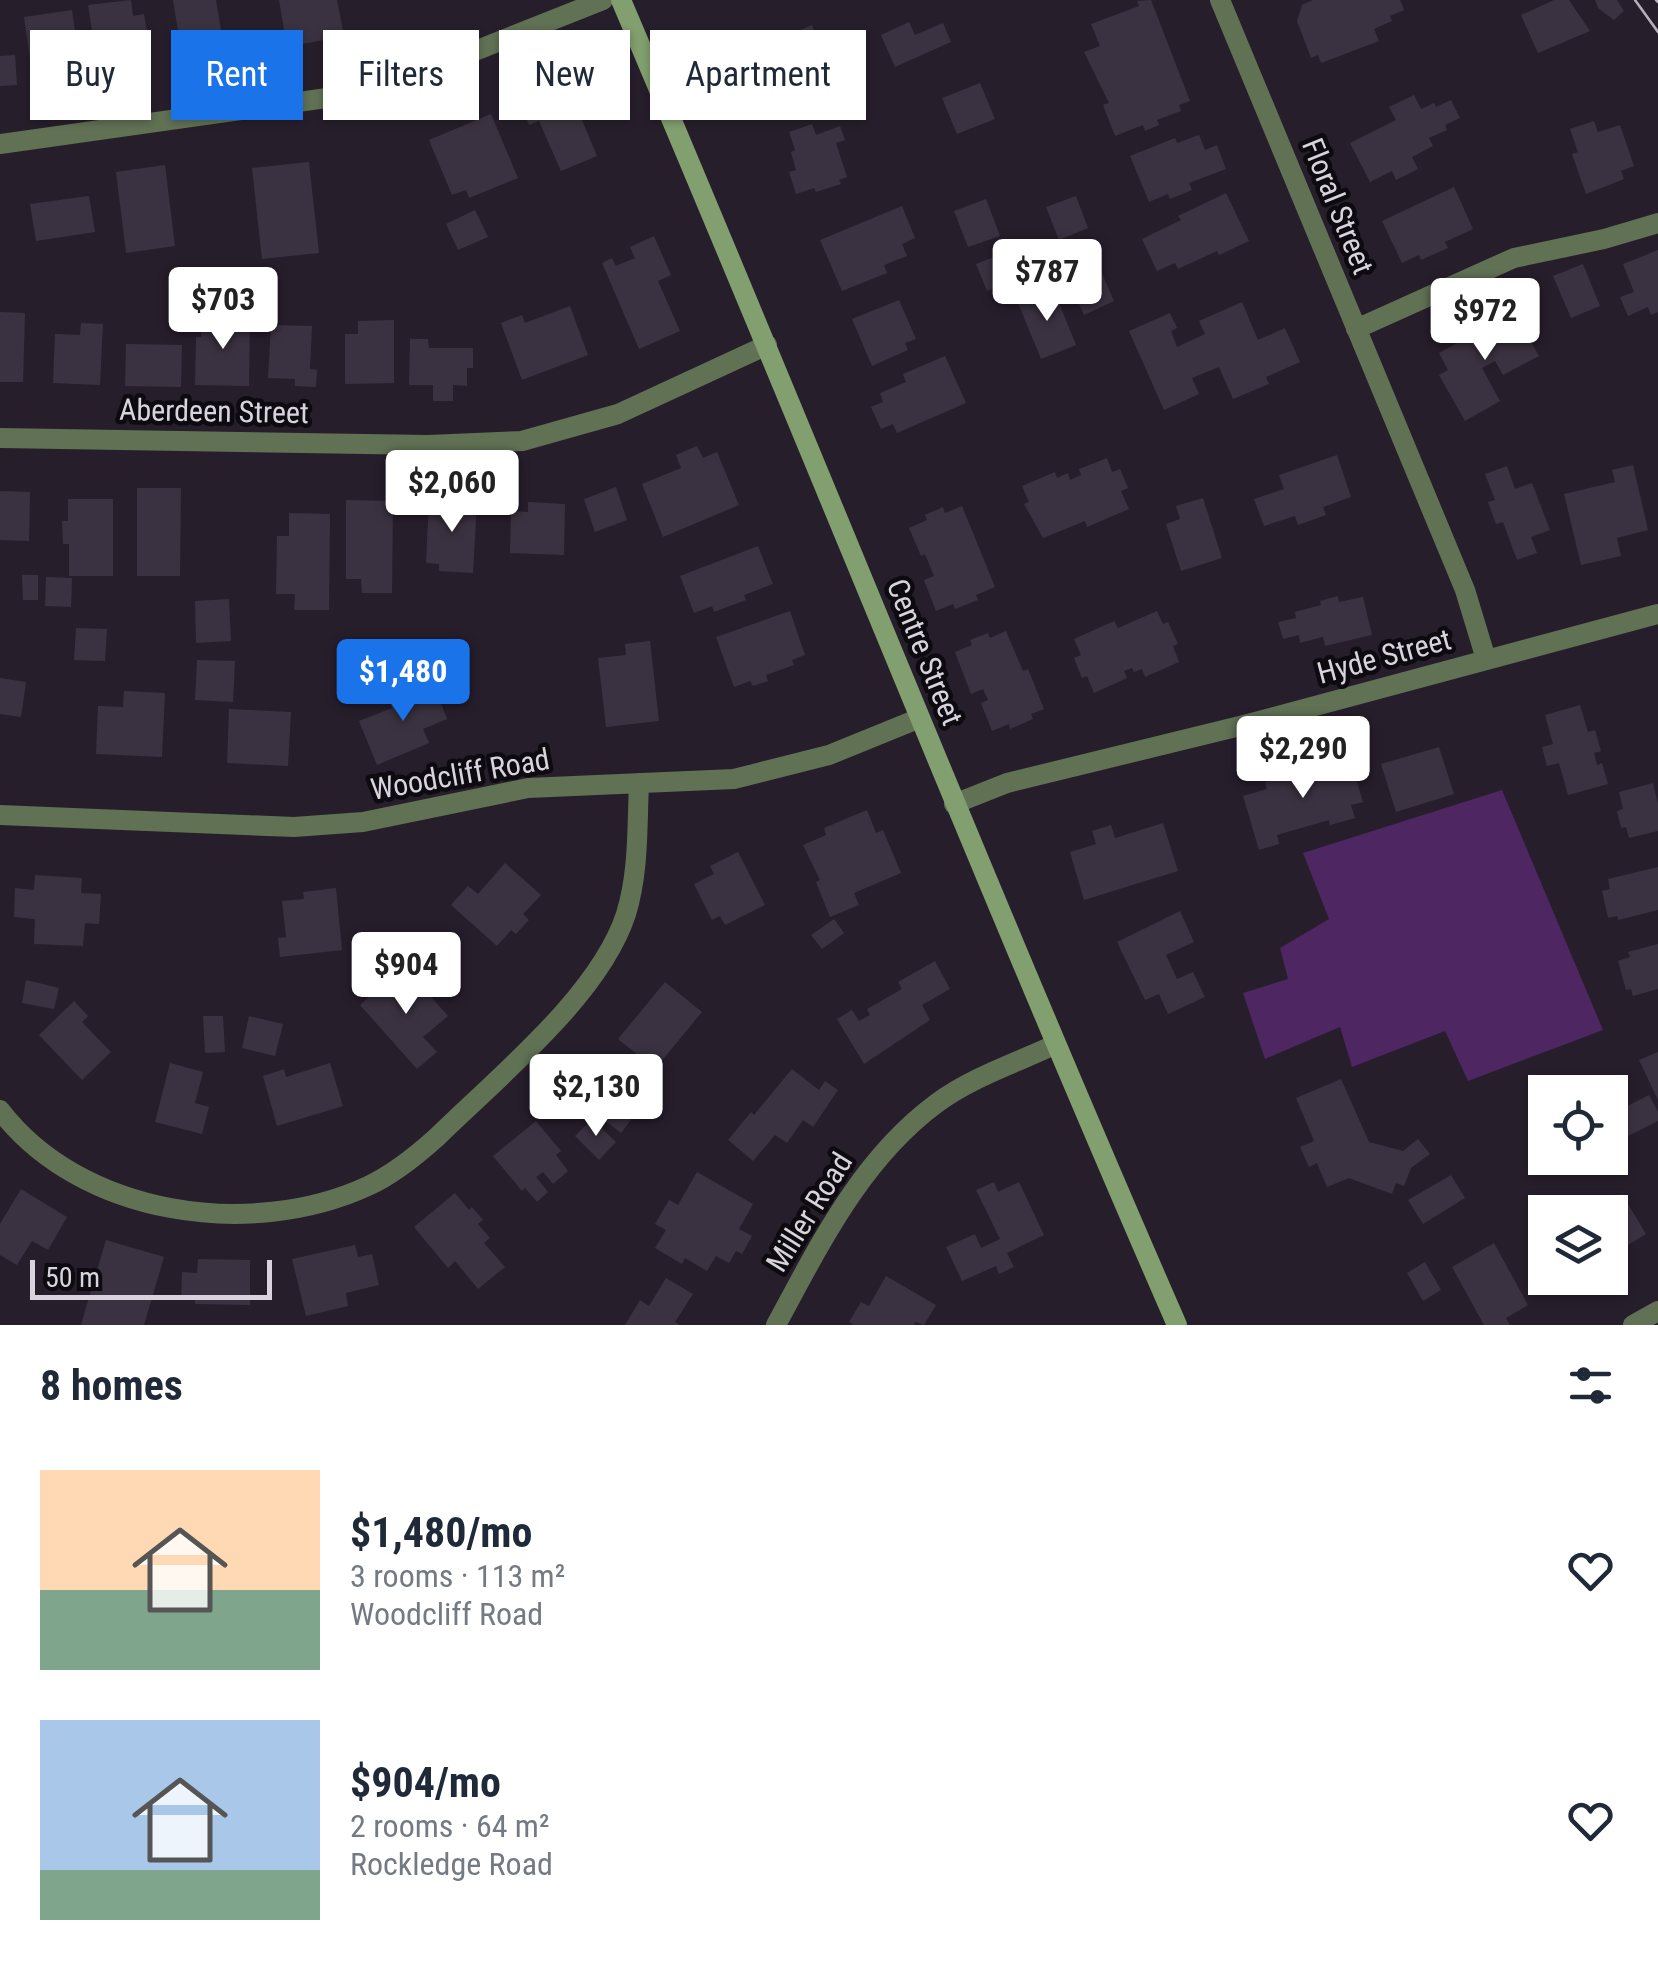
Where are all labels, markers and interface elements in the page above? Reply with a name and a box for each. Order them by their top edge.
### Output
chip: Buy [30,30,151,120]
chip: Rent [171,30,303,120]
chip: Filters [323,30,479,120]
chip: New [499,30,630,120]
chip: Apartment [650,30,866,120]
street label: Floral Street [1295,133,1381,279]
pin: $787 [988,239,1106,324]
text: $787 [1015,252,1079,290]
pin: $703 [164,267,282,352]
pin: $972 [1426,278,1544,363]
text: $703 [191,280,255,318]
text: $972 [1453,291,1517,329]
street label: Aberdeen Street [119,392,309,430]
pin: $2,060 [371,450,533,535]
text: $2,060 [408,463,496,501]
street label: Centre Street [880,574,970,730]
street label: Hyde Street [1313,621,1455,691]
pin: $1,480 [322,639,484,724]
text: $1,480 [359,652,447,690]
pin: $2,290 [1222,716,1384,801]
text: $2,290 [1259,729,1347,767]
street label: Woodcliff Road [368,741,552,807]
pin: $904 [347,932,465,1017]
text: $904 [374,945,438,983]
pin: $2,130 [515,1054,677,1139]
text: $2,130 [552,1067,640,1105]
map controls [1528,1075,1628,1295]
button: locate [1528,1075,1628,1175]
street label: Miller Road [759,1146,859,1278]
button: layers [1528,1195,1628,1295]
scale bar [30,1255,272,1300]
text: 50 m [45,1261,100,1294]
icon: filters [1563,1358,1618,1413]
text: 8 homes [40,1361,183,1410]
text: $1,480/mo [350,1508,532,1557]
icon: home [120,1510,240,1630]
icon: heart [1563,1543,1618,1598]
text: 3 rooms · 113 m² [350,1557,565,1595]
text: Woodcliff Road [350,1595,543,1633]
text: $904/mo [350,1758,501,1807]
icon: home [120,1760,240,1880]
icon: heart [1563,1793,1618,1848]
text: 2 rooms · 64 m² [350,1807,549,1845]
text: Rockledge Road [350,1845,553,1883]

